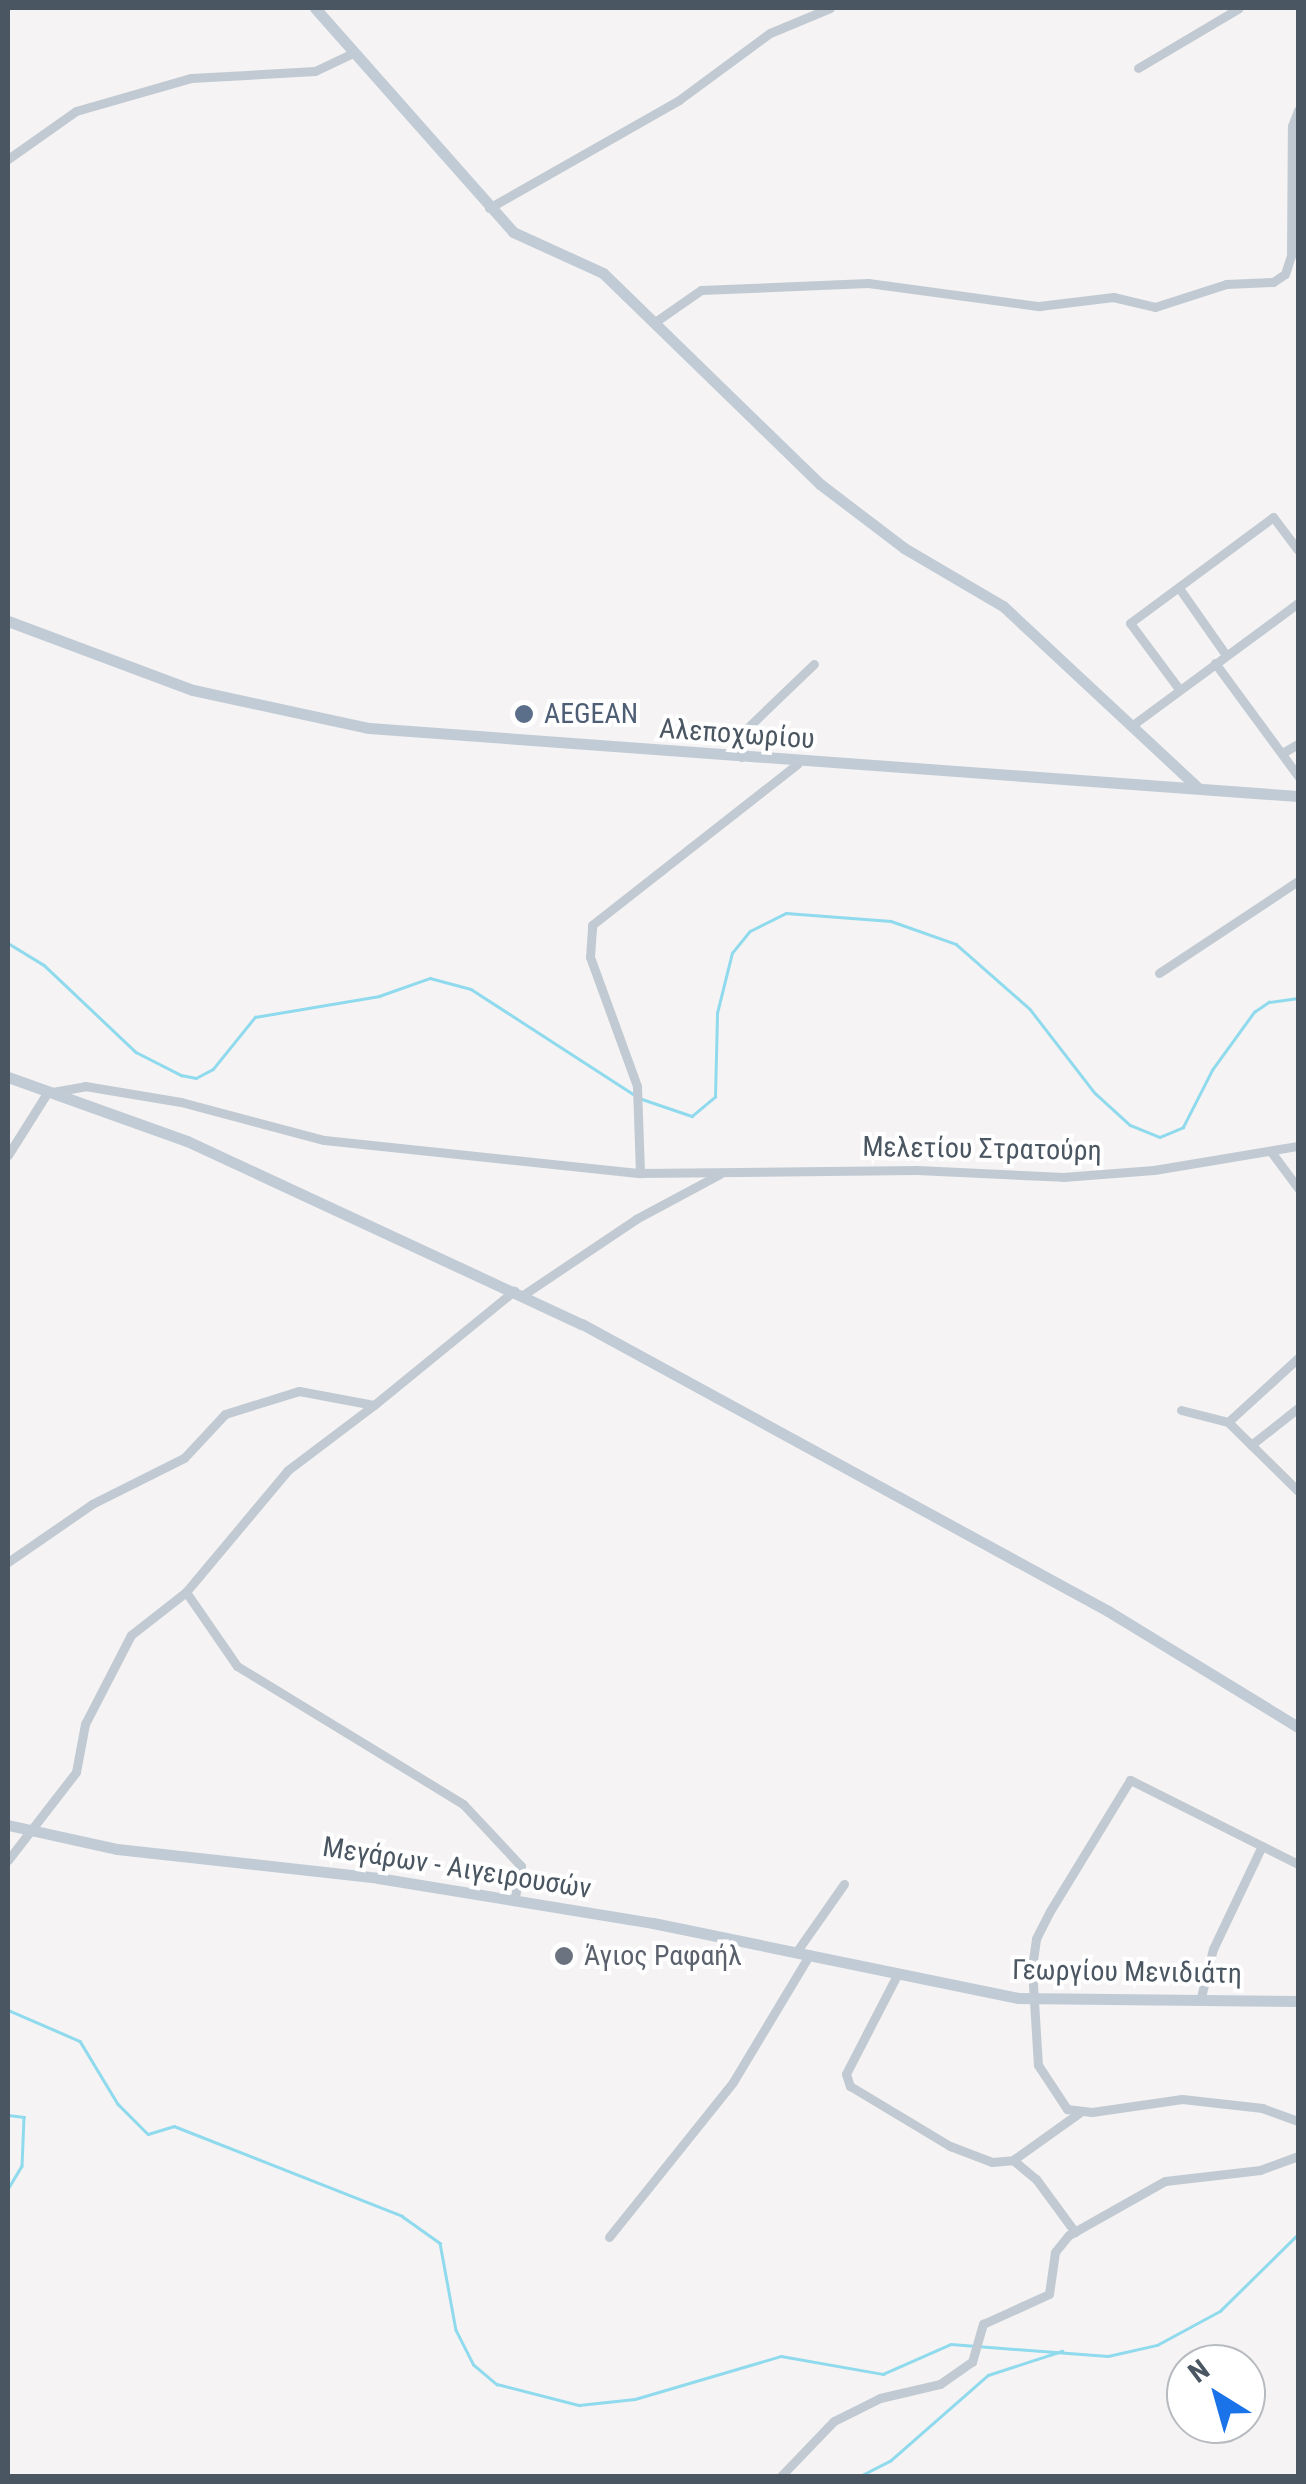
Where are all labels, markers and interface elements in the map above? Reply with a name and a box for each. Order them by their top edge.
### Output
place label: AEGEAN [544,697,638,731]
marker: AEGEAN [513,703,535,725]
street label: Αλεποχωρίου [658,712,816,756]
street label: Μελετίου Στρατούρη [862,1130,1102,1168]
street label: Μεγάρων - Αιγειρουσών [320,1830,594,1906]
place label: Άγιος Ραφαήλ [584,1939,742,1973]
marker: Άγιος Ραφαήλ [553,1945,575,1967]
street label: Γεωργίου Μενιδιάτη [1012,1953,1242,1991]
north arrow [1166,2344,1266,2444]
text: N [1182,2353,1216,2390]

